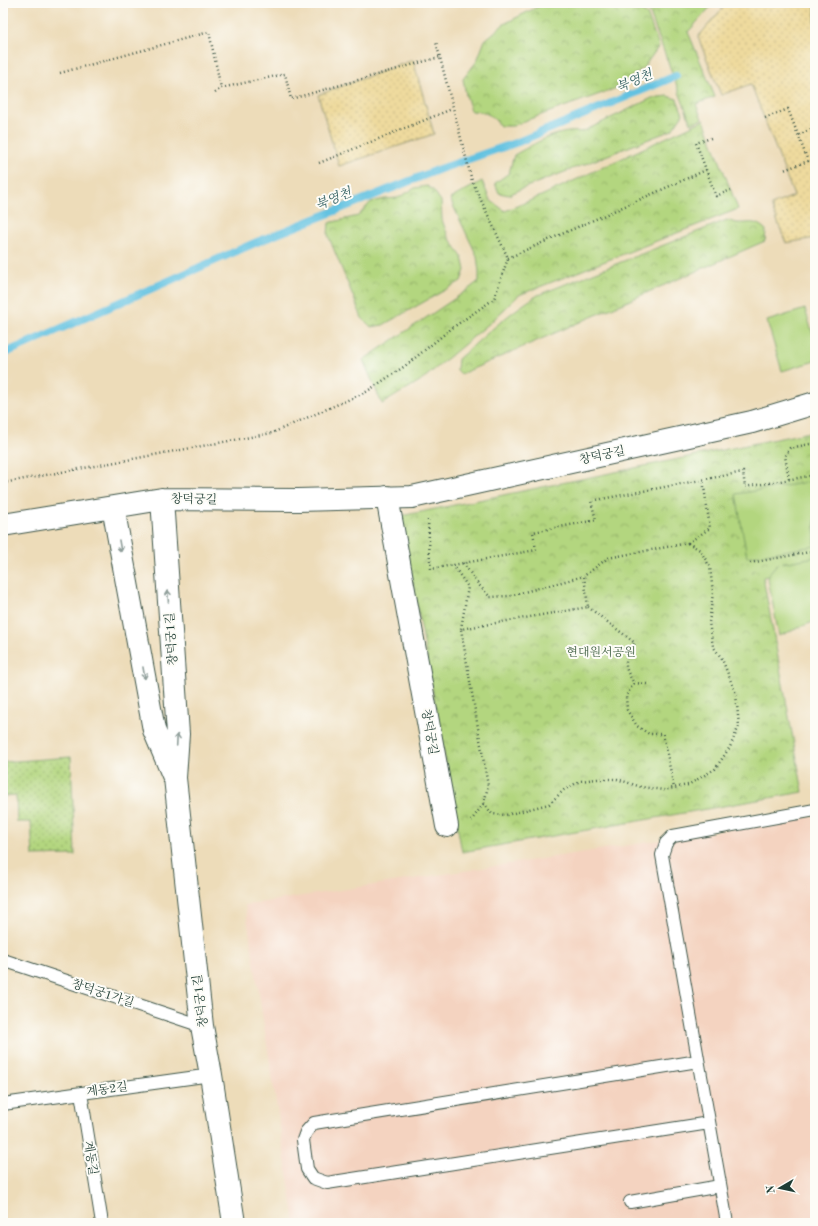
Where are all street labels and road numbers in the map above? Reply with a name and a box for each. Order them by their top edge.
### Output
street label: 창덕궁길 [578,444,626,467]
street label: 창덕궁길 [171,493,217,506]
street label: 창덕궁1길 [163,612,180,666]
street label: 창덕궁길 [419,708,440,756]
street label: 창덕궁1길 [191,974,210,1028]
street label: 창덕궁1가길 [70,977,136,1010]
street label: 계동2길 [85,1080,129,1099]
street label: 계동길 [81,1140,100,1176]

